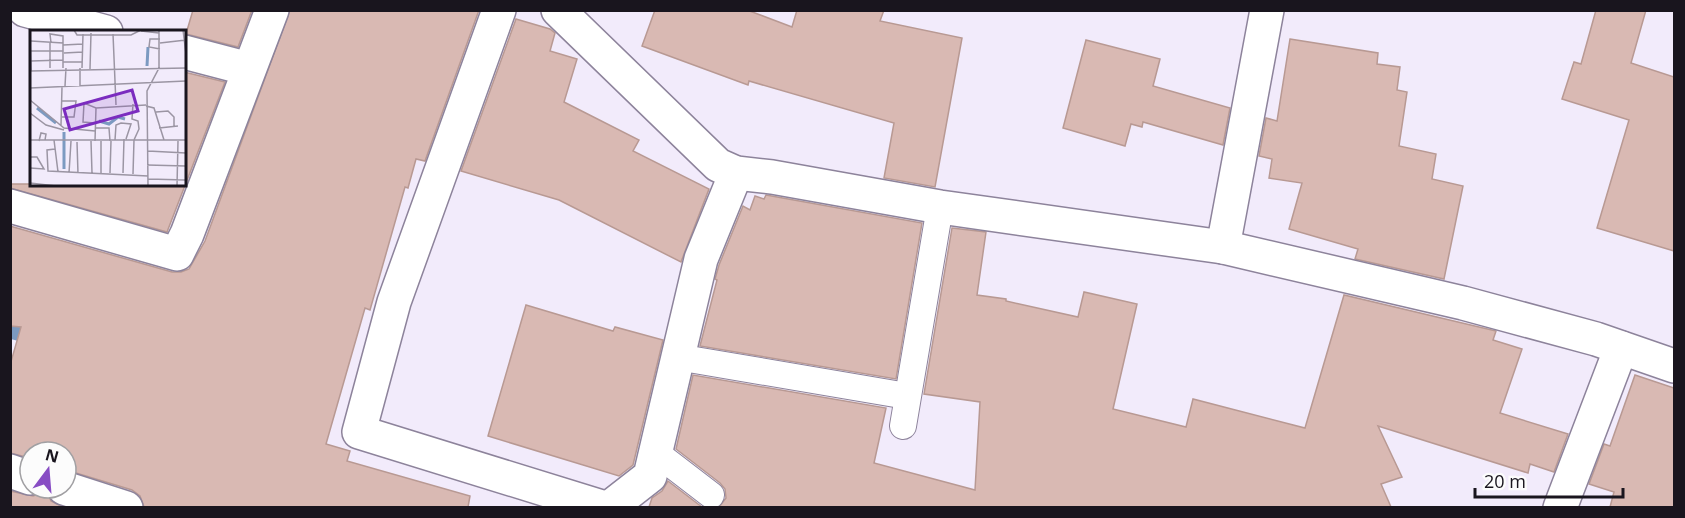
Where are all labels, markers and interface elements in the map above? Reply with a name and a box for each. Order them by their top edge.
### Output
inset map [30,30,186,186]
north arrow [18,440,78,500]
text: N [43,443,61,468]
scale bar [1475,461,1624,499]
text: 20 m [1484,469,1526,493]

